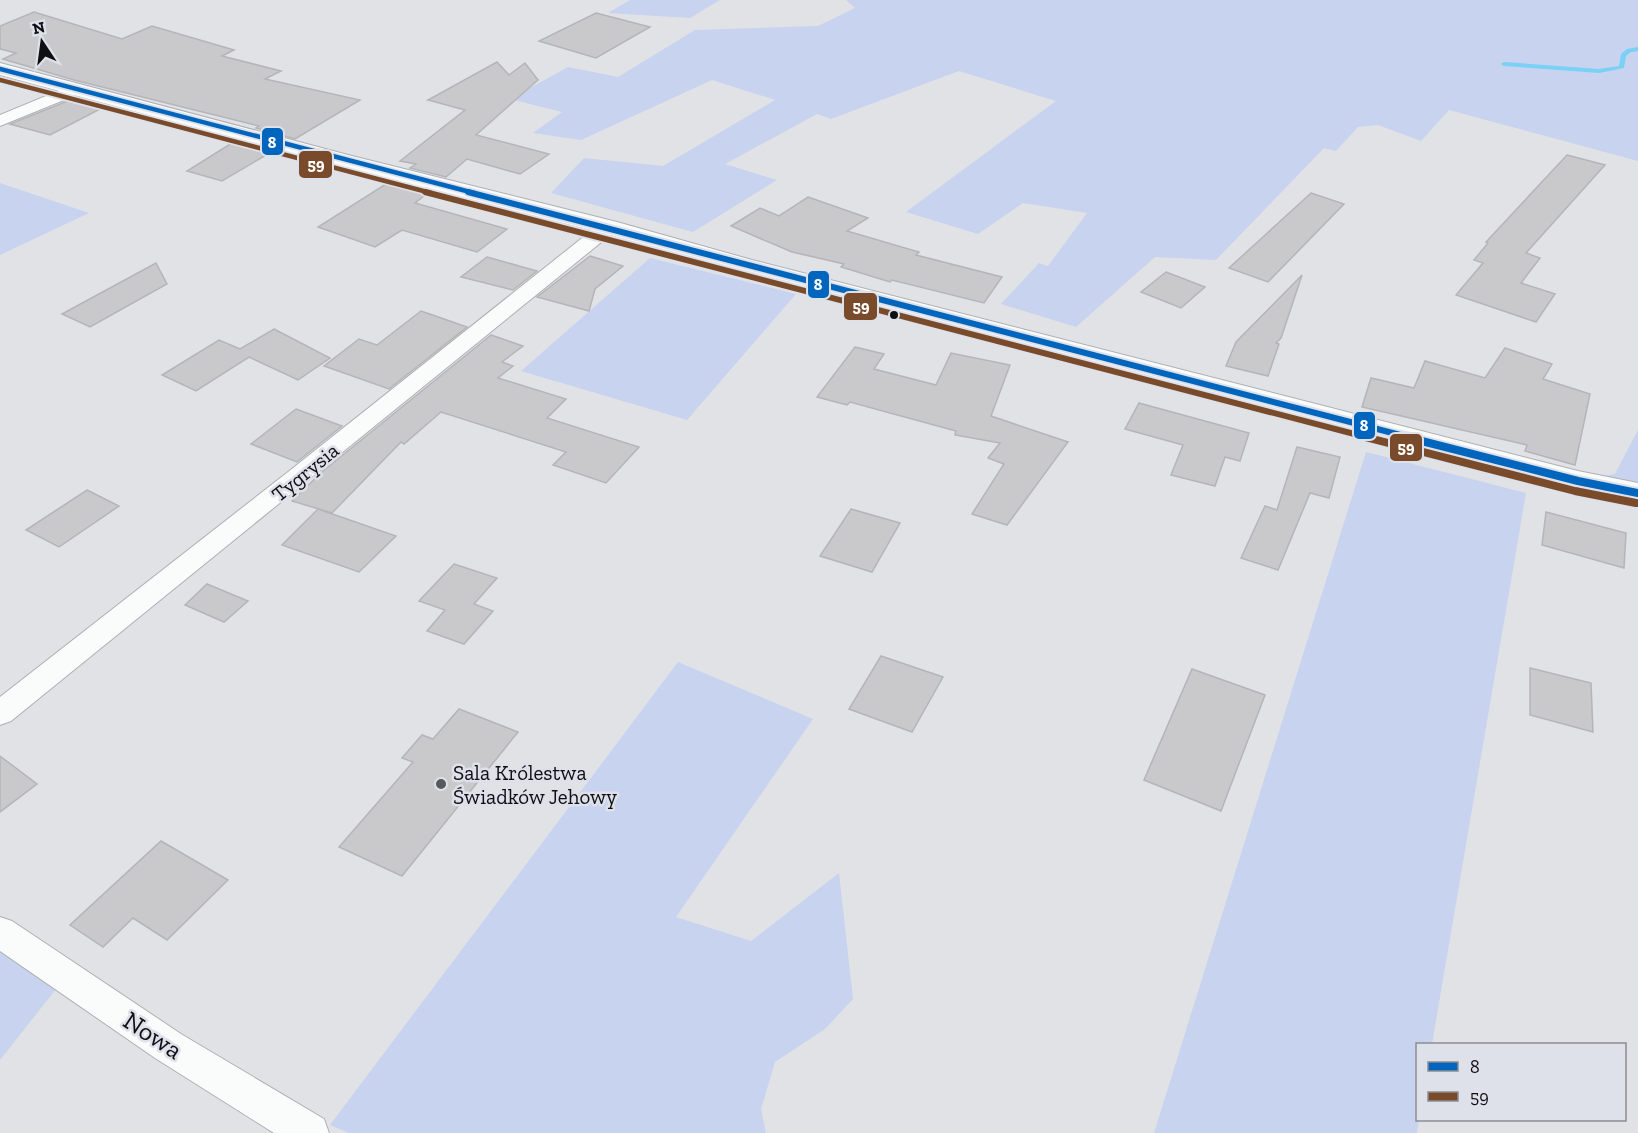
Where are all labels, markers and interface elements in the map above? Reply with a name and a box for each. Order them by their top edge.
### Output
north arrow [12,12,72,72]
text: N [31,17,47,38]
line badge: 8 [261,127,284,156]
text: 8 [268,133,277,152]
line badge: 59 [298,150,333,179]
text: 59 [308,155,325,174]
line badge: 8 [807,270,830,299]
text: 8 [814,275,823,294]
line badge: 59 [843,292,878,321]
text: 59 [853,297,870,316]
unlabelled marker [888,309,900,321]
line badge: 8 [1353,411,1376,440]
text: 8 [1360,416,1369,435]
line badge: 59 [1389,433,1423,462]
street label: Tygrysia [266,437,344,507]
text: 59 [1398,438,1415,457]
place label: Sala Królestwa Świadków Jehowy [453,760,617,809]
marker: Sala Królestwa Świadków Jehowy [434,777,448,791]
street label: Nowa [117,1004,189,1066]
legend [1416,1043,1626,1121]
text: 8 [1470,1056,1480,1078]
text: 59 [1470,1086,1489,1108]

